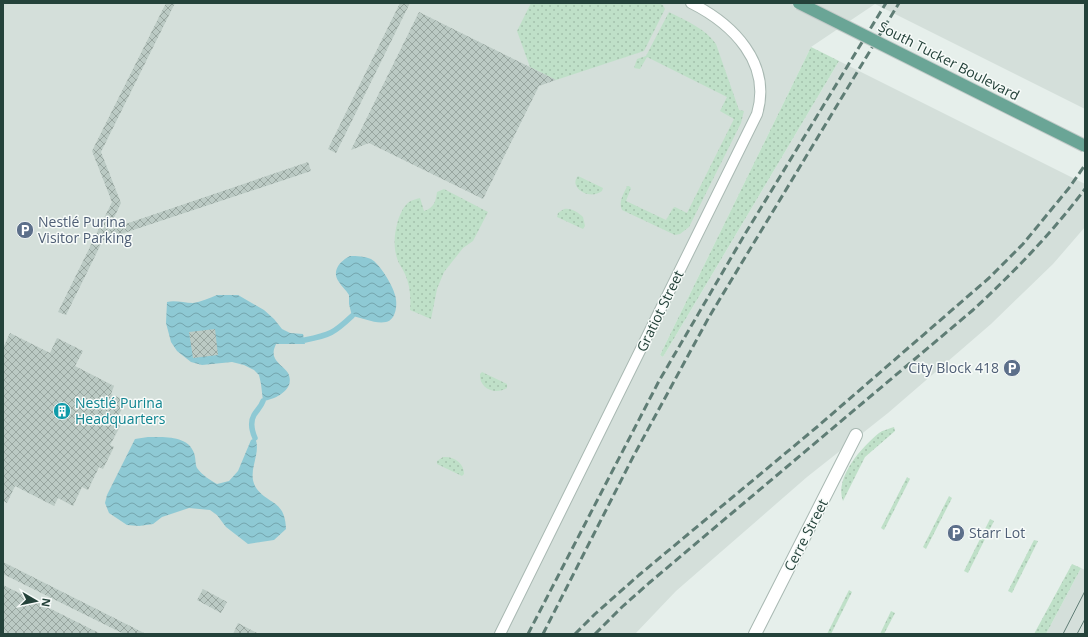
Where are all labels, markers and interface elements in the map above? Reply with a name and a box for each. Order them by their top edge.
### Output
street label: South Tucker Boulevard [875,17,1023,104]
place label: Nestlé Purina Visitor Parking [38,212,132,247]
parking icon: Nestlé Purina Visitor Parking [15,220,35,240]
street label: Gratiot Street [632,267,687,355]
place label: City Block 418 [908,358,999,377]
parking icon: City Block 418 [1002,358,1022,378]
place label: Nestlé Purina Headquarters [75,393,166,428]
building icon: Nestlé Purina Headquarters [52,401,72,421]
street label: Cerre Street [779,495,832,574]
parking icon: Starr Lot [946,523,966,543]
place label: Starr Lot [969,523,1025,542]
north arrow [16,581,56,621]
text: N [38,597,54,608]

